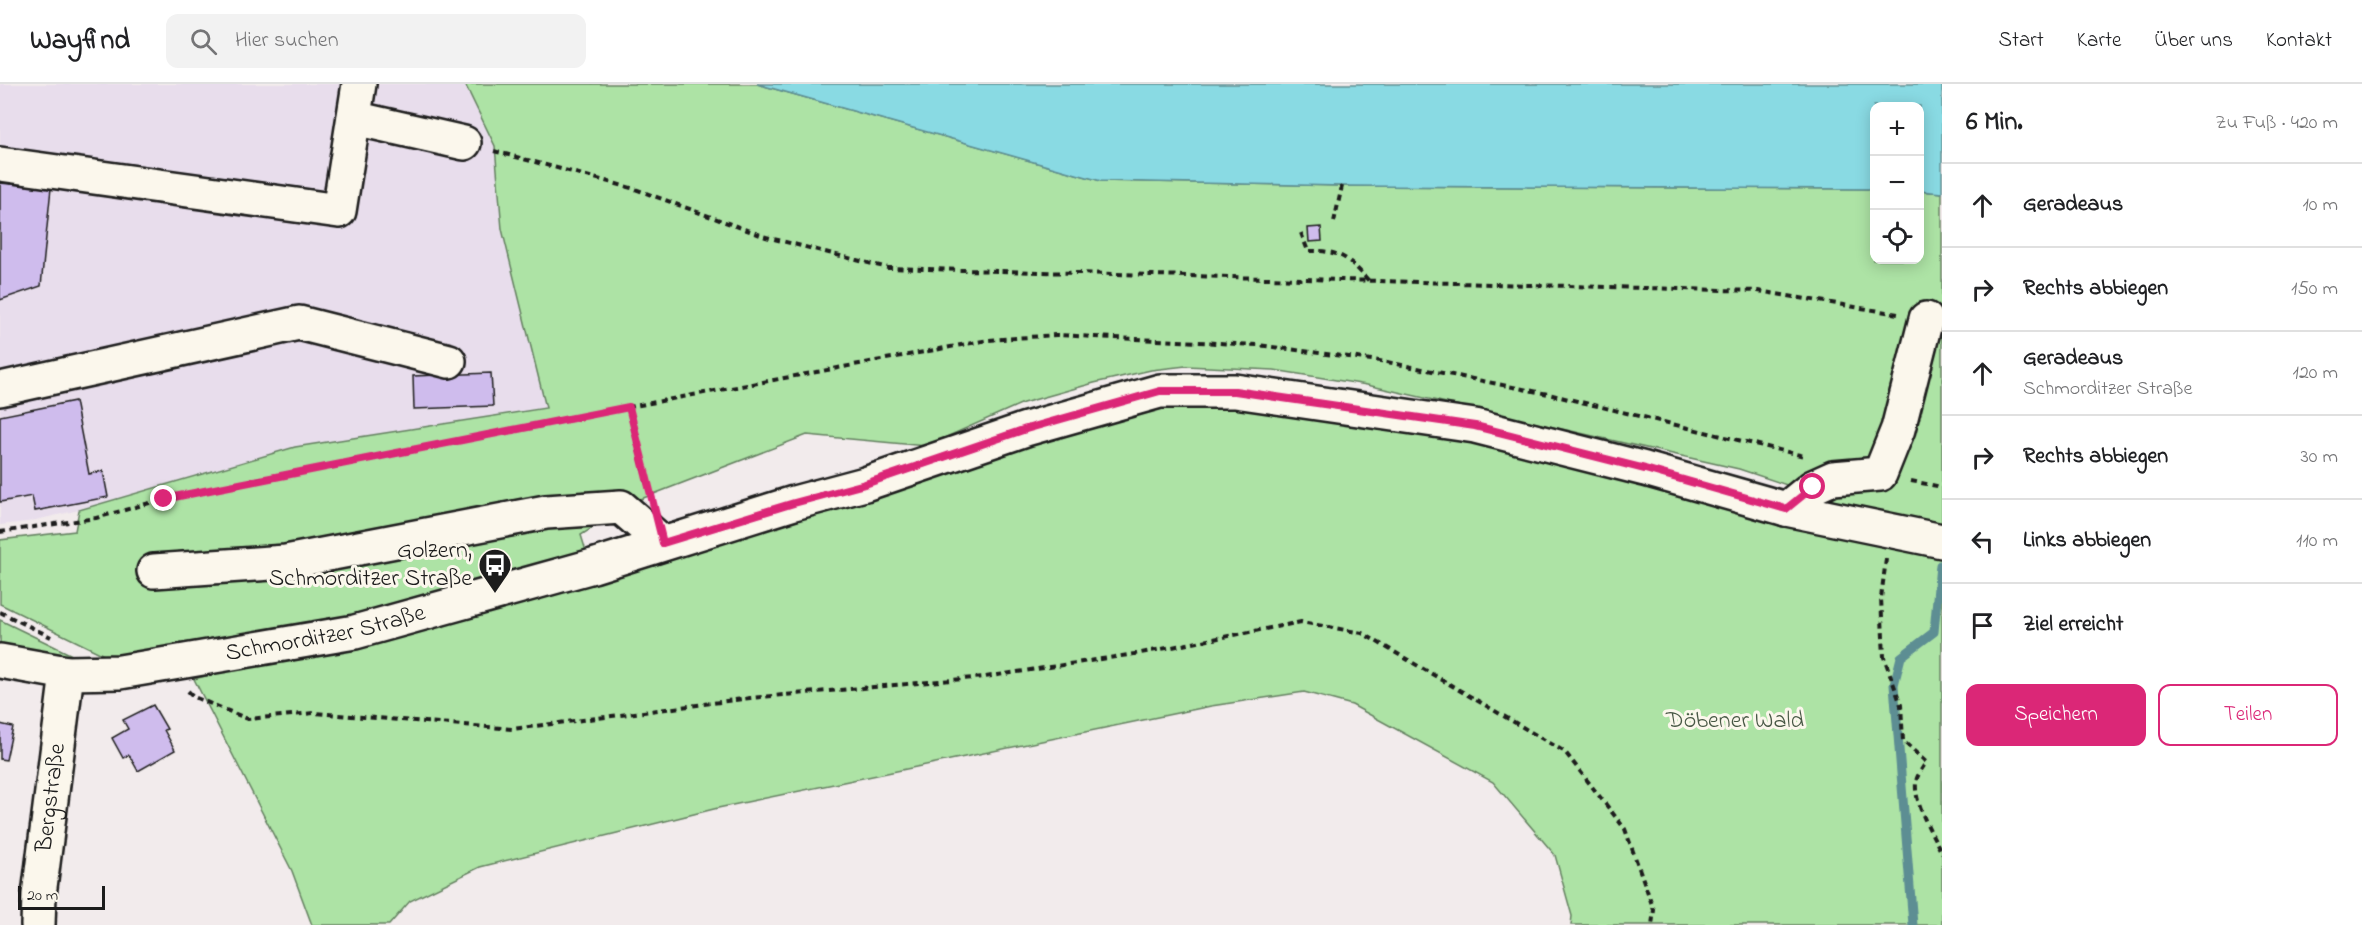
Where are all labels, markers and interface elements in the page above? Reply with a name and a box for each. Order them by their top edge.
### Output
search box [166,14,586,68]
text: Wayfind [30,21,130,62]
icon: search [187,25,220,58]
text: Hier suchen [235,25,339,57]
text: Start [1998,26,2044,56]
text: Karte [2077,26,2121,56]
text: Über uns [2154,26,2233,56]
text: Kontakt [2266,26,2332,56]
map controls [1870,102,1924,264]
button: + [1870,102,1924,156]
text: 6 Min. [1966,104,2023,142]
text: Zu Fuß · 420 m [2215,109,2338,138]
button: − [1870,156,1924,210]
icon: ahead [1966,189,1999,222]
text: Geradeaus [2023,189,2123,221]
text: 10 m [2302,191,2338,220]
button: locate [1870,210,1924,264]
icon: right [1966,273,1999,306]
text: Rechts abbiegen [2023,273,2168,305]
text: 150 m [2291,275,2338,304]
text: Geradeaus [2023,343,2123,375]
icon: ahead [1966,357,1999,390]
text: 120 m [2293,359,2338,388]
text: Schmorditzer Straße [2023,375,2192,404]
icon: right [1966,441,1999,474]
text: Rechts abbiegen [2023,441,2168,473]
text: 30 m [2301,443,2338,472]
route start [1799,473,1825,499]
route end [150,485,176,511]
icon: left [1966,525,1999,558]
text: Links abbiegen [2023,525,2151,557]
text: 110 m [2296,527,2338,556]
place label: Golzern, Schmorditzer Straße [269,534,472,597]
bus stop icon: Golzern, Schmorditzer Straße [477,547,513,594]
street label: Schmorditzer Straße [223,596,430,671]
icon: arrive [1966,609,1999,642]
text: Ziel erreicht [2023,609,2123,641]
button: Speichern [1966,684,2146,746]
button: Teilen [2158,684,2338,746]
park label: Döbener Wald [1665,704,1804,739]
street label: Bergstraße [27,741,75,855]
scale bar [18,883,105,910]
text: 20 m [27,884,58,908]

